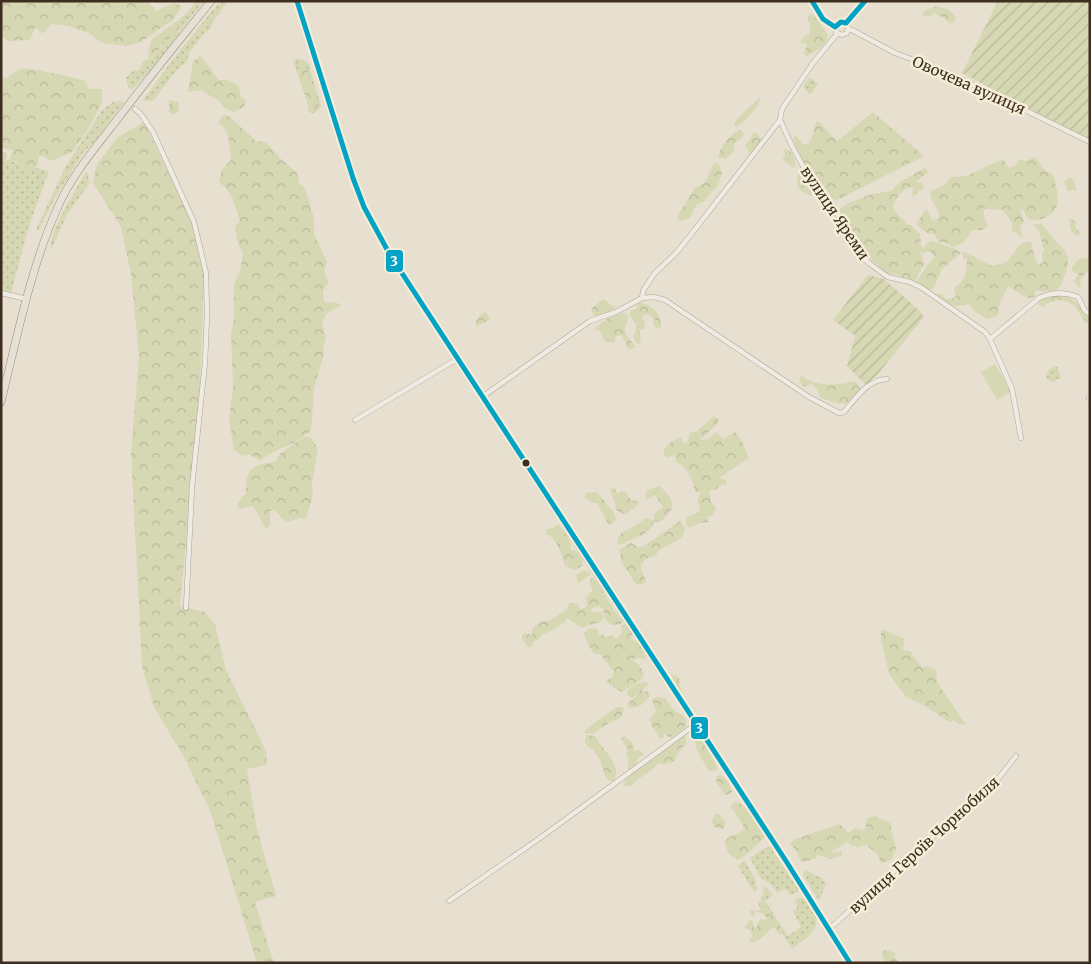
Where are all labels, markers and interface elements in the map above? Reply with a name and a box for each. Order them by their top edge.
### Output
street label: Овочева вулиця [909,52,1029,119]
street label: вулиця Яреми [797,162,873,264]
line badge: 3 [385,249,404,273]
text: 3 [390,252,398,270]
unlabelled marker [521,458,531,468]
line badge: 3 [690,716,709,740]
text: 3 [695,719,703,737]
street label: вулиця Героїв Чорнобиля [845,772,1003,918]

